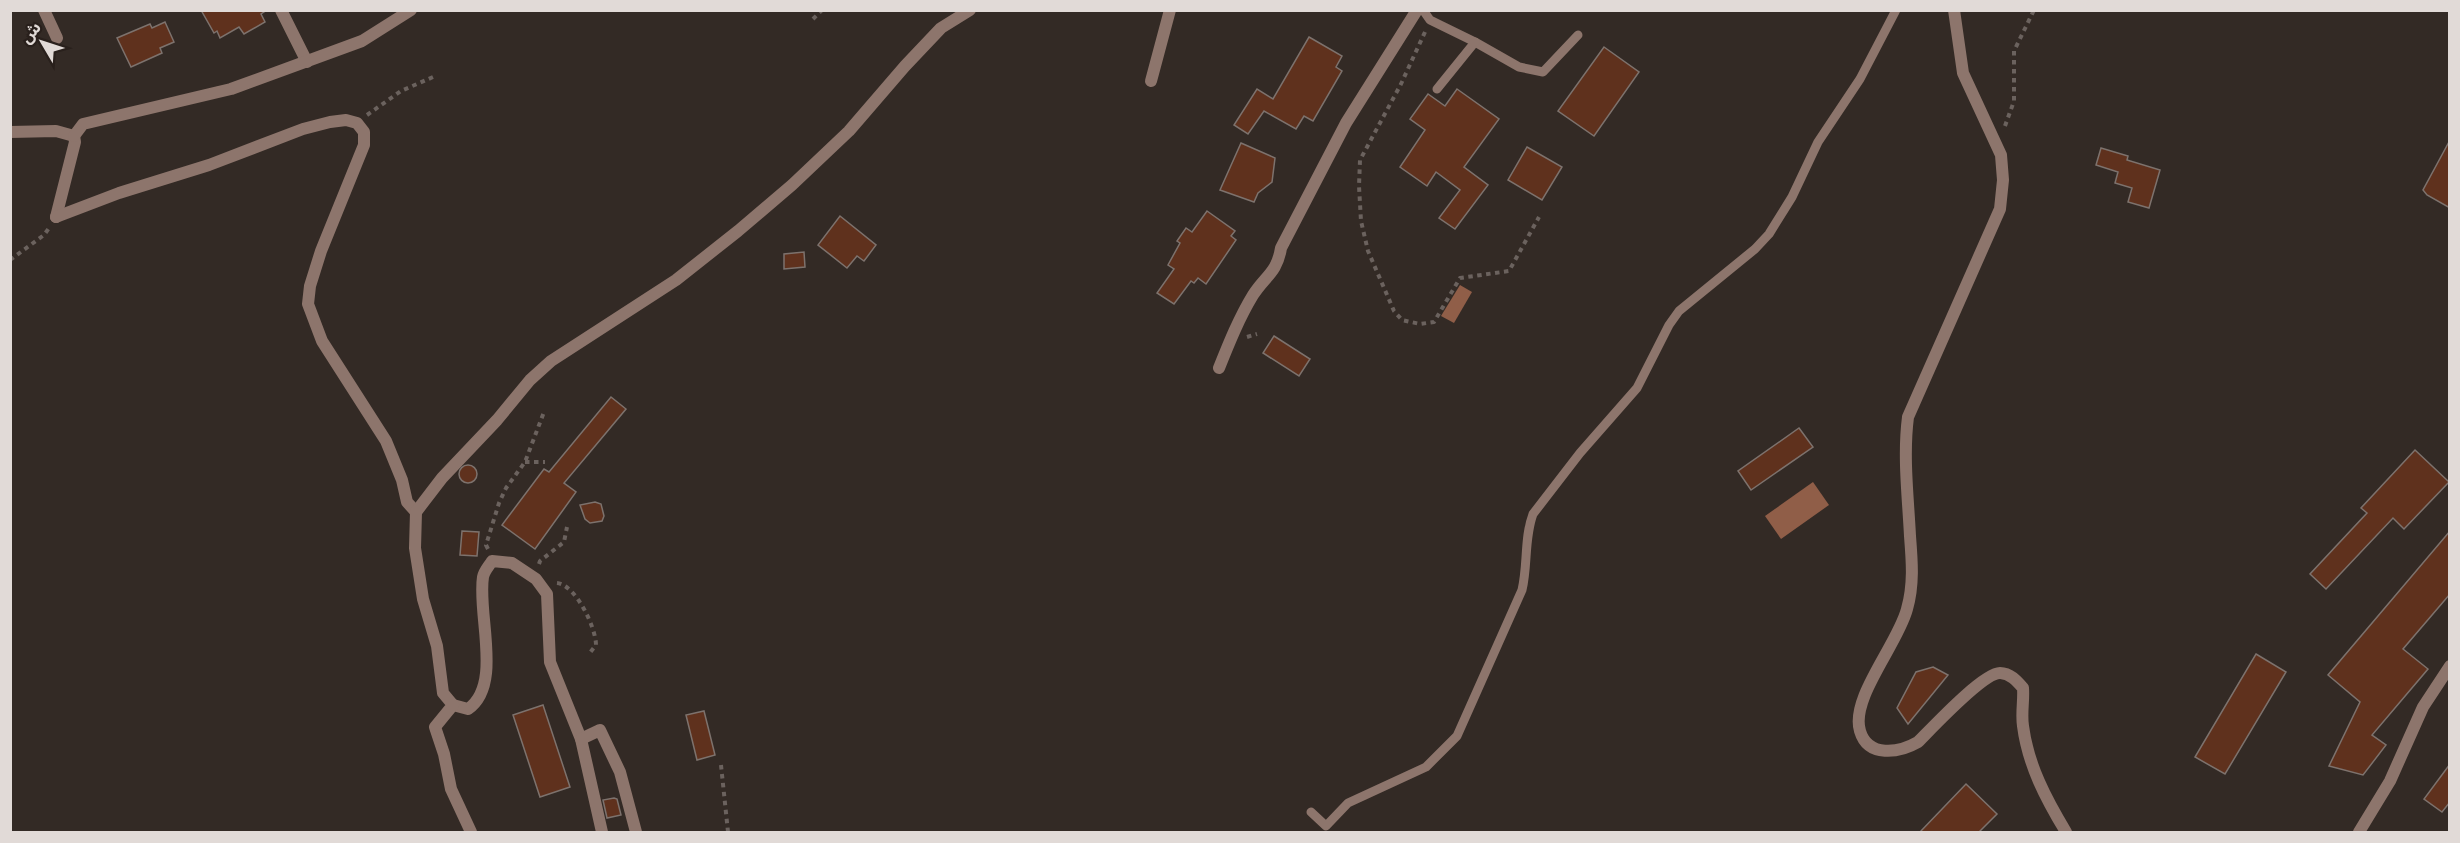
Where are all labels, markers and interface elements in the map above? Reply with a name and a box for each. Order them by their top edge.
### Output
north arrow [12,12,72,72]
text: ش [18,20,45,47]

